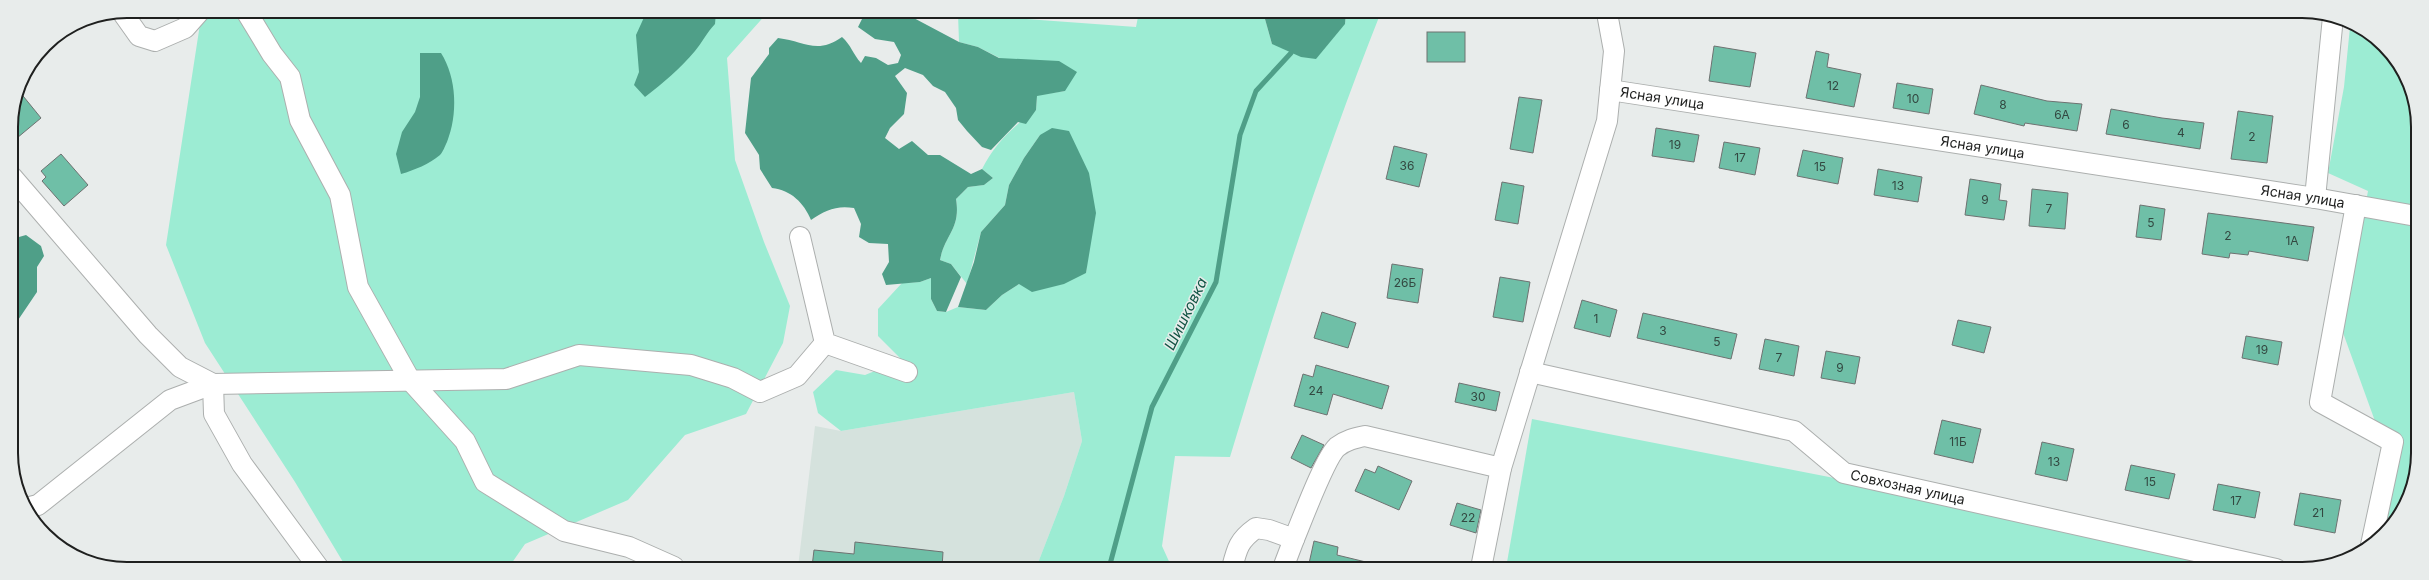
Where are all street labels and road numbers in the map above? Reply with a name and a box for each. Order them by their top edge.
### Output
street label: Ясная улица [1619,83,1706,112]
street label: Ясная улица [1940,132,2026,161]
street label: Ясная улица [2260,181,2346,211]
street label: Совхозная улица [1849,466,1967,508]

